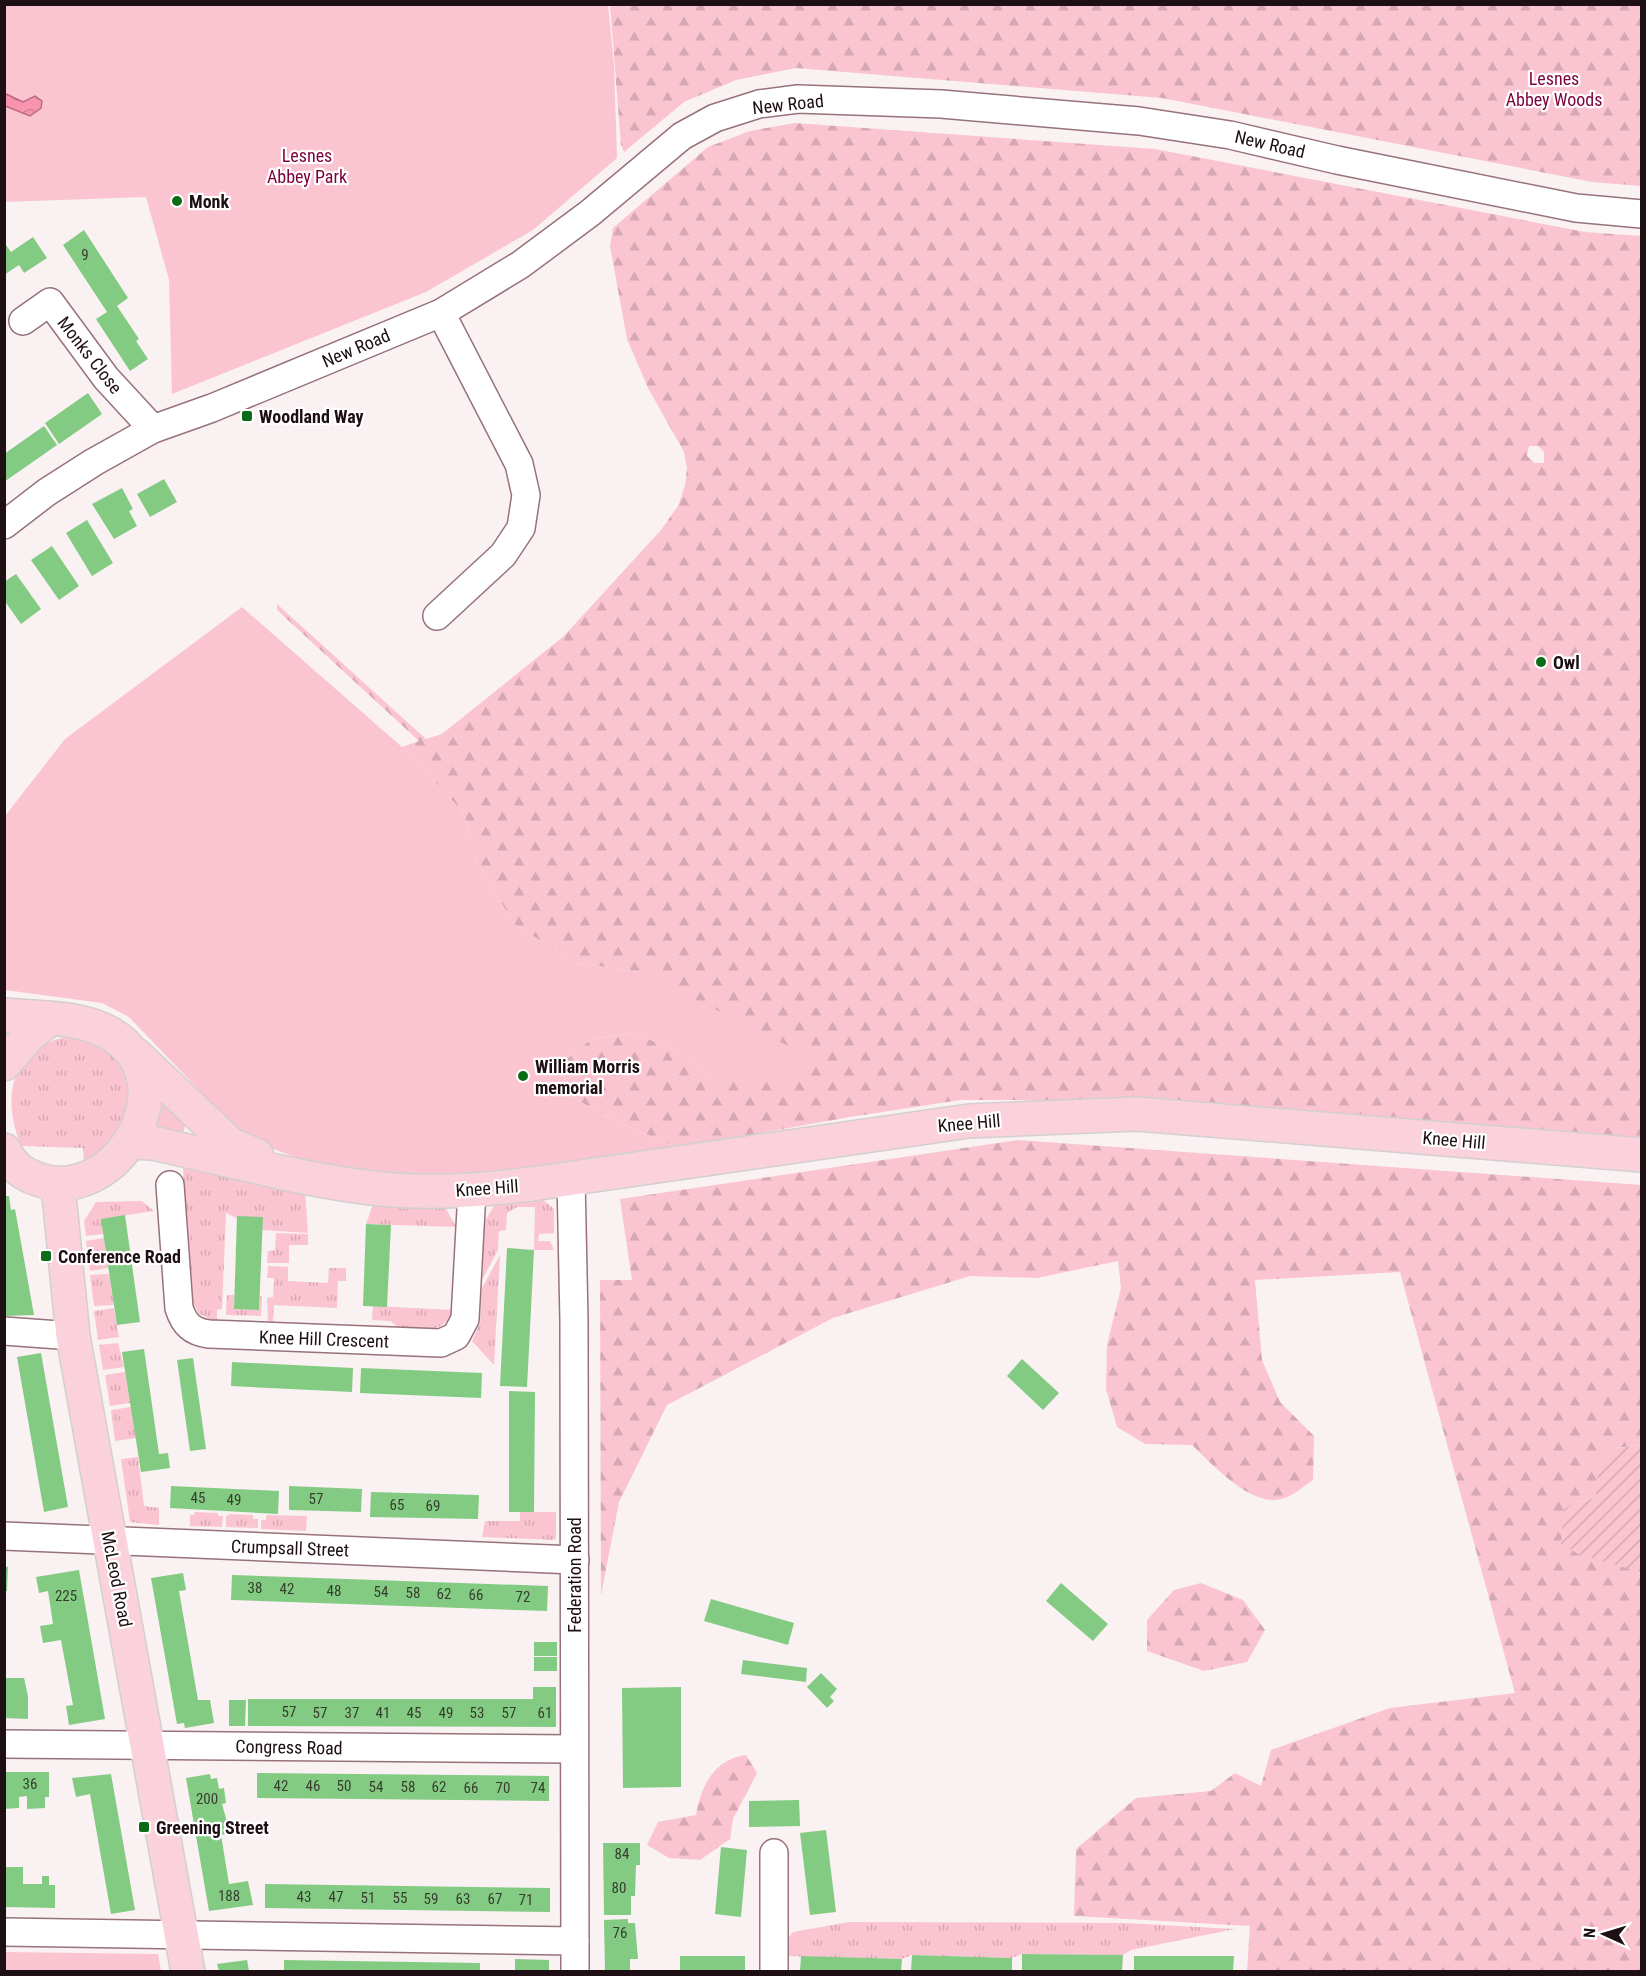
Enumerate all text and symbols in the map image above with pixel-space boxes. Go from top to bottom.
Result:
park label: Lesnes Abbey Woods [1506,68,1602,110]
street label: New Road [751,90,825,118]
street label: New Road [1233,126,1307,162]
park label: Lesnes Abbey Park [267,145,347,187]
place label: Monk [189,191,229,212]
marker: Monk [170,194,184,208]
house number: 9 [81,246,89,264]
street label: Monks Close [53,312,127,398]
street label: New Road [319,324,393,372]
place label: Woodland Way [259,406,364,427]
marker: Woodland Way [240,409,254,423]
place label: Owl [1553,652,1580,673]
marker: Owl [1534,655,1548,669]
place label: William Morris memorial [535,1056,640,1098]
marker: William Morris memorial [516,1069,530,1083]
street label: Knee Hill [937,1110,1001,1136]
street label: Knee Hill [1422,1127,1486,1153]
street label: Knee Hill [455,1175,519,1201]
place label: Conference Road [58,1246,181,1267]
marker: Conference Road [39,1249,53,1263]
street label: Knee Hill Crescent [259,1326,389,1352]
house number: 45 [191,1489,205,1507]
house number: 57 [309,1490,323,1508]
house number: 49 [227,1491,241,1509]
house number: 65 [390,1496,404,1514]
house number: 69 [426,1497,440,1515]
street label: Federation Road [564,1517,585,1633]
street label: McLeod Road [97,1529,137,1629]
street label: Crumpsall Street [231,1535,349,1561]
house number: 38 [248,1579,262,1597]
house number: 42 [280,1580,294,1598]
house number: 48 [327,1582,341,1600]
house number: 54 [374,1583,388,1601]
house number: 58 [406,1584,420,1602]
house number: 62 [437,1585,451,1603]
house number: 66 [469,1586,483,1604]
house number: 225 [55,1587,77,1605]
house number: 72 [516,1588,530,1606]
house number: 57 [282,1703,296,1721]
house number: 57 [313,1704,327,1722]
house number: 37 [345,1704,359,1722]
house number: 41 [376,1704,390,1722]
house number: 45 [407,1704,421,1722]
house number: 49 [439,1704,453,1722]
house number: 53 [470,1704,484,1722]
house number: 57 [502,1704,516,1722]
house number: 61 [538,1704,552,1722]
street label: Congress Road [235,1736,343,1758]
house number: 36 [23,1775,37,1793]
house number: 42 [274,1777,288,1795]
house number: 46 [306,1777,320,1795]
house number: 50 [337,1777,351,1795]
house number: 54 [369,1778,383,1796]
house number: 58 [401,1778,415,1796]
house number: 62 [432,1778,446,1796]
house number: 66 [464,1779,478,1797]
house number: 70 [496,1779,510,1797]
house number: 74 [531,1779,545,1797]
house number: 200 [196,1790,218,1808]
place label: Greening Street [156,1817,269,1838]
marker: Greening Street [137,1820,151,1834]
house number: 84 [615,1845,629,1863]
house number: 80 [612,1879,626,1897]
house number: 188 [218,1887,240,1905]
house number: 43 [297,1888,311,1906]
house number: 47 [329,1888,343,1906]
house number: 51 [361,1889,375,1907]
house number: 55 [393,1889,407,1907]
house number: 59 [424,1890,438,1908]
house number: 63 [456,1890,470,1908]
house number: 67 [488,1890,502,1908]
house number: 71 [519,1891,533,1909]
north arrow [1574,1904,1634,1964]
house number: 76 [613,1924,627,1942]
text: N [1580,1927,1599,1939]

